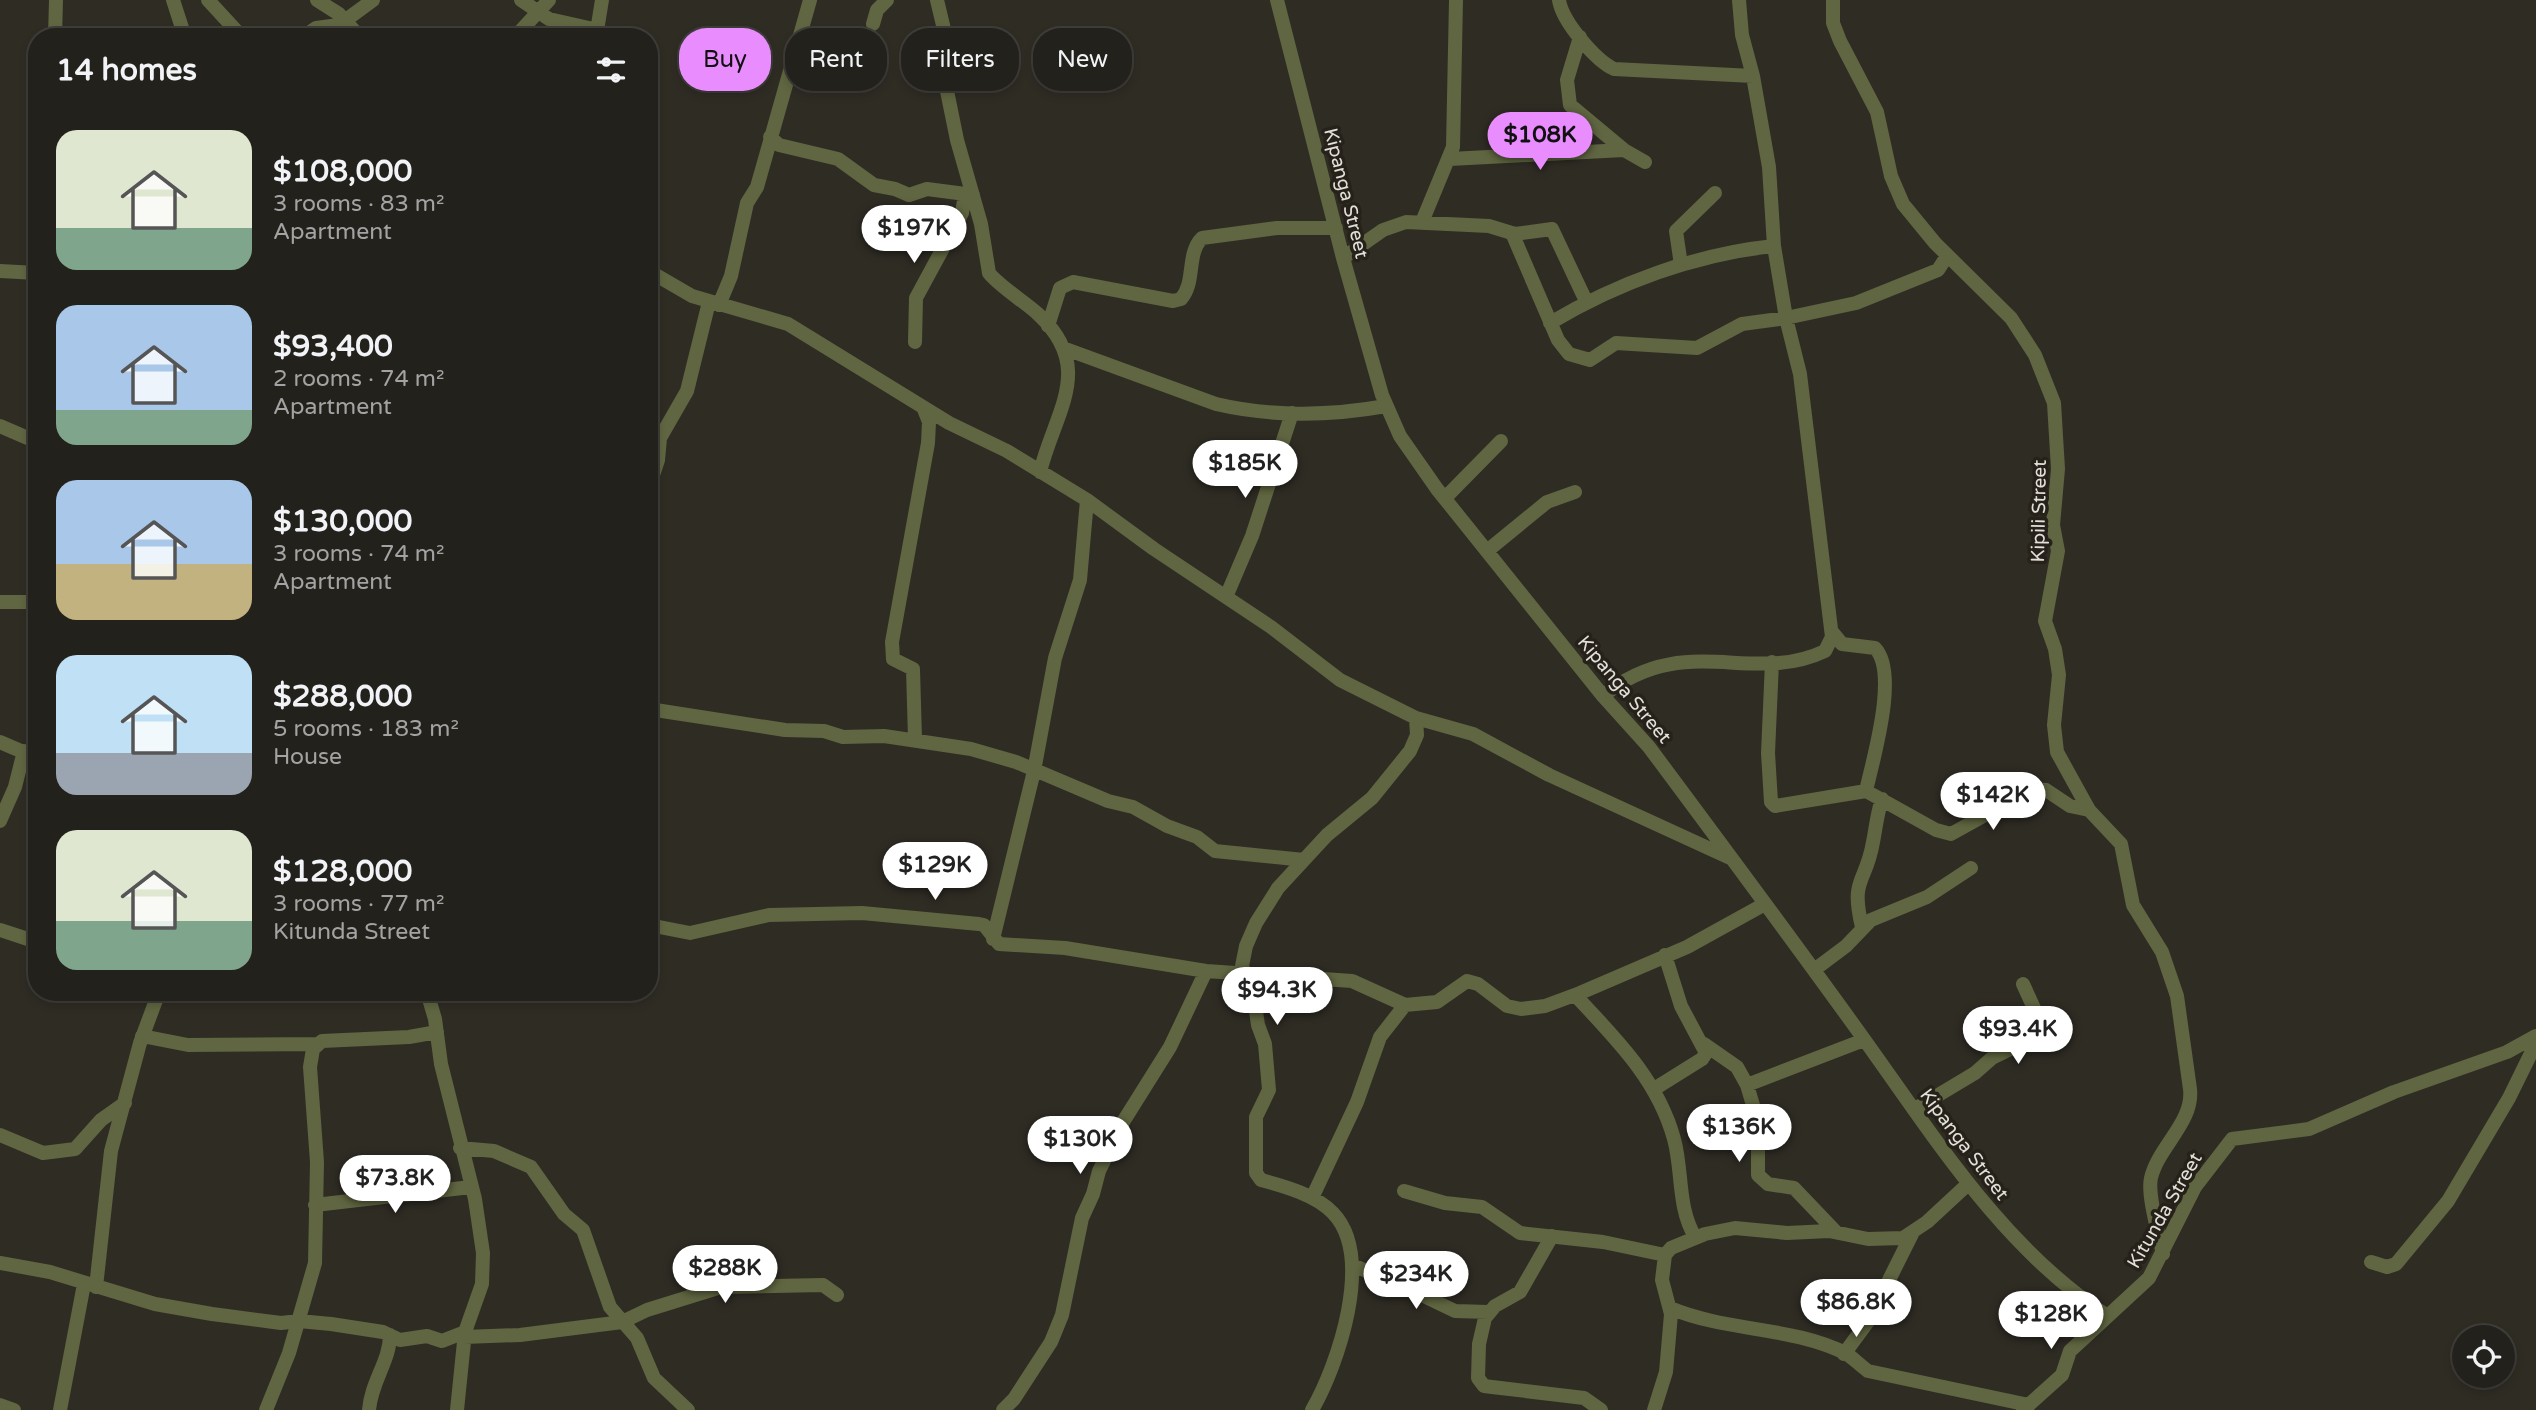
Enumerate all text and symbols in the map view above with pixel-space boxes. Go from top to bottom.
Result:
chip: Buy [679,28,771,91]
chip: Rent [785,28,887,91]
chip: Filters [901,28,1019,91]
chip: New [1033,28,1132,91]
icon: filters [592,51,630,89]
text: 14 homes [56,52,197,89]
pin: $108K [1491,113,1589,172]
text: $108K [1504,121,1576,149]
street label: Kipanga Street [1319,126,1373,261]
text: $108,000 [273,153,412,190]
icon: home [112,158,196,242]
text: 3 rooms · 83 m² [273,190,444,218]
pin: $197K [865,205,963,265]
text: $197K [878,214,950,242]
text: Apartment [273,218,392,246]
text: $93,400 [273,328,393,365]
icon: home [112,333,196,417]
text: 2 rooms · 74 m² [273,365,444,393]
text: Apartment [273,393,392,421]
pin: $185K [1196,440,1294,500]
text: $185K [1209,449,1281,477]
street label: Kipili Street [2027,459,2051,563]
text: $130,000 [273,503,412,540]
icon: home [112,508,196,592]
text: 3 rooms · 74 m² [273,540,444,568]
text: Apartment [273,568,392,596]
street label: Kipanga Street [1573,631,1676,748]
text: $288,000 [273,678,412,715]
icon: home [112,683,196,767]
text: 5 rooms · 183 m² [273,715,459,743]
text: House [273,743,342,771]
pin: $142K [1944,772,2042,832]
text: $142K [1957,781,2029,809]
pin: $129K [886,842,984,902]
text: $129K [899,851,971,879]
text: $128,000 [273,853,412,890]
icon: home [112,858,196,942]
text: 3 rooms · 77 m² [273,890,444,918]
text: Kitunda Street [273,918,430,946]
pin: $94.3K [1220,968,1334,1027]
text: $94.3K [1238,976,1316,1004]
pin: $93.4K [1961,1006,2075,1066]
text: $93.4K [1979,1015,2057,1043]
street label: Kipanga Street [1915,1085,2013,1205]
pin: $136K [1690,1104,1788,1164]
text: $136K [1703,1113,1775,1141]
pin: $130K [1031,1116,1129,1176]
text: $130K [1044,1125,1116,1153]
street label: Kitunda Street [2123,1149,2207,1272]
pin: $73.8K [338,1156,452,1215]
text: $73.8K [356,1164,434,1192]
pin: $288K [676,1246,774,1305]
pin: $234K [1367,1252,1465,1311]
text: $288K [689,1254,761,1282]
text: $234K [1380,1260,1452,1288]
pin: $86.8K [1799,1280,1913,1339]
text: $86.8K [1817,1288,1895,1316]
pin: $128K [2002,1292,2100,1351]
text: $128K [2015,1300,2087,1328]
map controls [2452,1325,2515,1388]
button: locate [2452,1325,2515,1388]

